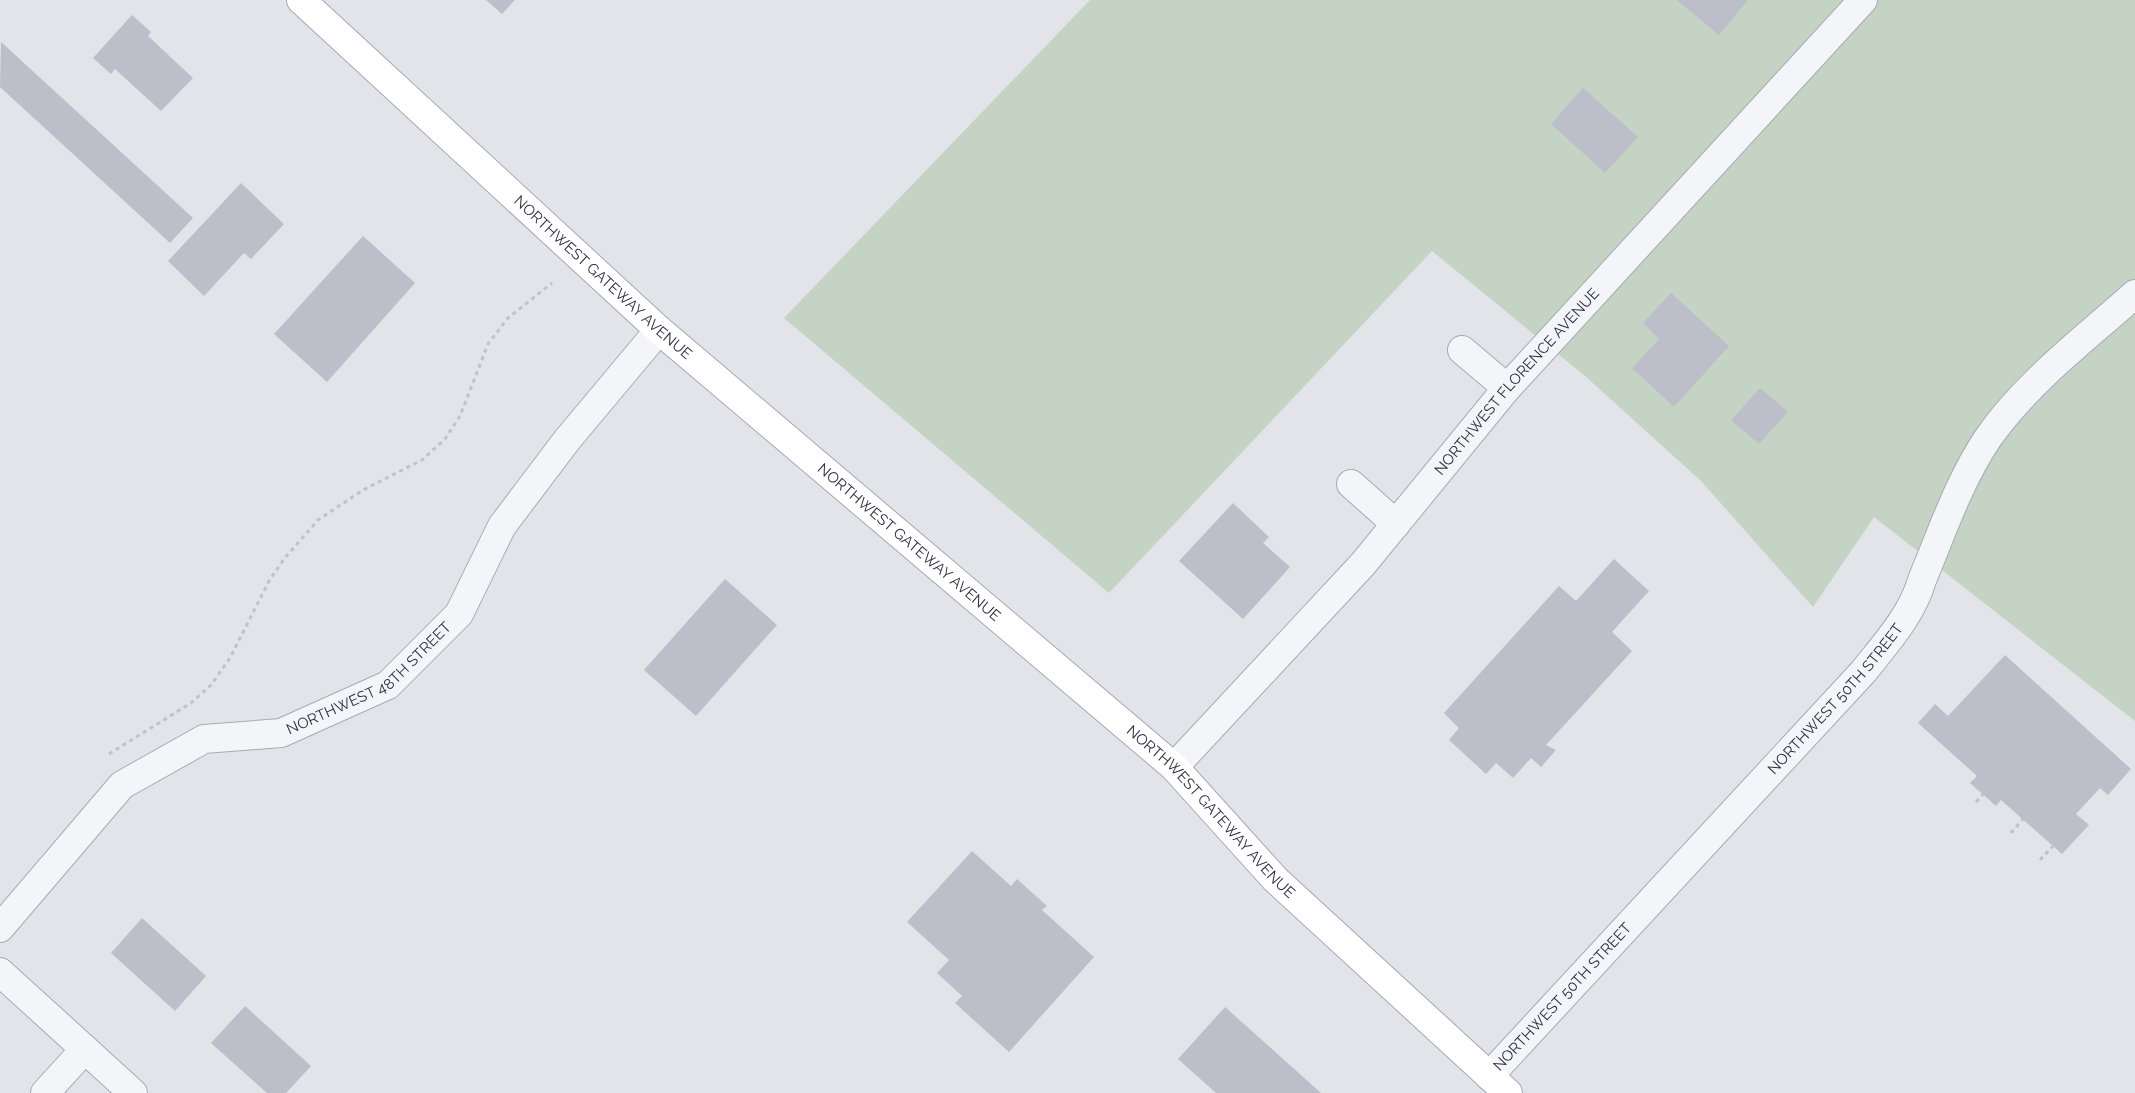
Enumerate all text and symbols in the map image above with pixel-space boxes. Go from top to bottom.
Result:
street label: NORTHWEST GATEWAY AVENUE [510,192,696,363]
street label: NORTHWEST FLORENCE AVENUE [1431,285,1603,479]
street label: NORTHWEST GATEWAY AVENUE [814,460,1004,625]
street label: NORTHWEST 48TH STREET [284,618,455,738]
street label: NORTHWEST 50TH STREET [1764,620,1907,778]
street label: NORTHWEST GATEWAY AVENUE [1123,722,1299,902]
street label: NORTHWEST 50TH STREET [1489,919,1635,1074]

